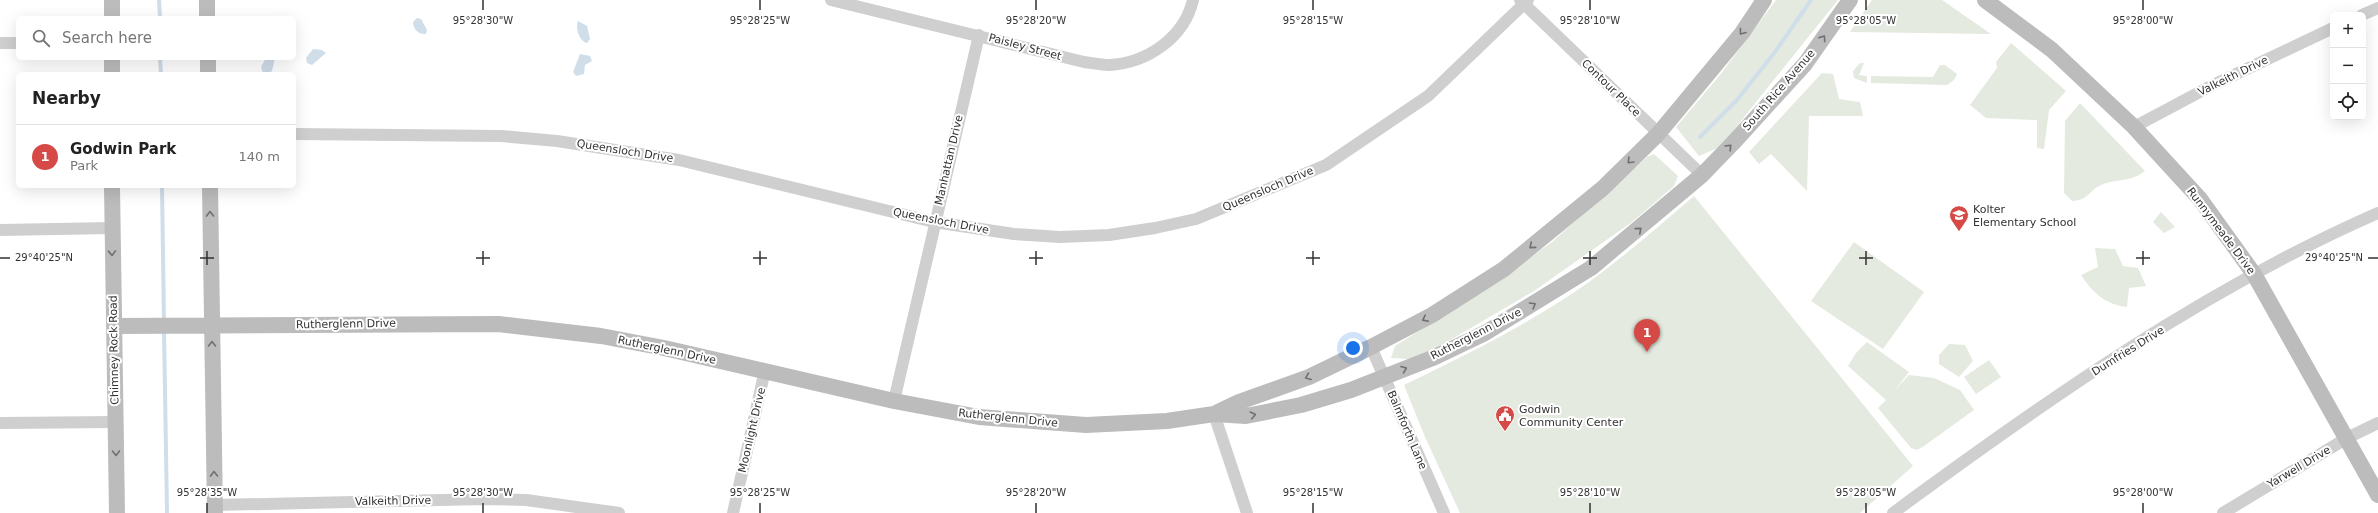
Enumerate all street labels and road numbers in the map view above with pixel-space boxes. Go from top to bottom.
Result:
street label: Paisley Street [987,31,1064,63]
street label: South Rice Avenue [1740,47,1818,133]
street label: Valkeith Drive [2196,53,2270,99]
street label: Contour Place [1579,57,1643,119]
street label: Manhattan Drive [932,113,966,206]
street label: Queensloch Drive [576,137,674,165]
street label: Queensloch Drive [1221,164,1316,214]
street label: Runnymeade Drive [2184,185,2258,277]
street label: Queensloch Drive [892,205,990,237]
street label: Chimney Rock Road [107,295,121,405]
street label: Rutherglenn Drive [1428,305,1524,363]
street label: Rutherglenn Drive [296,317,396,331]
street label: Dumfries Drive [2089,323,2167,378]
street label: Rutherglenn Drive [617,333,718,367]
street label: Moonlight Drive [736,386,768,474]
street label: Balmforth Lane [1384,389,1430,472]
street label: Rutherglenn Drive [958,406,1059,430]
street label: Yarwell Drive [2264,443,2333,491]
street label: Valkeith Drive [355,494,432,508]

